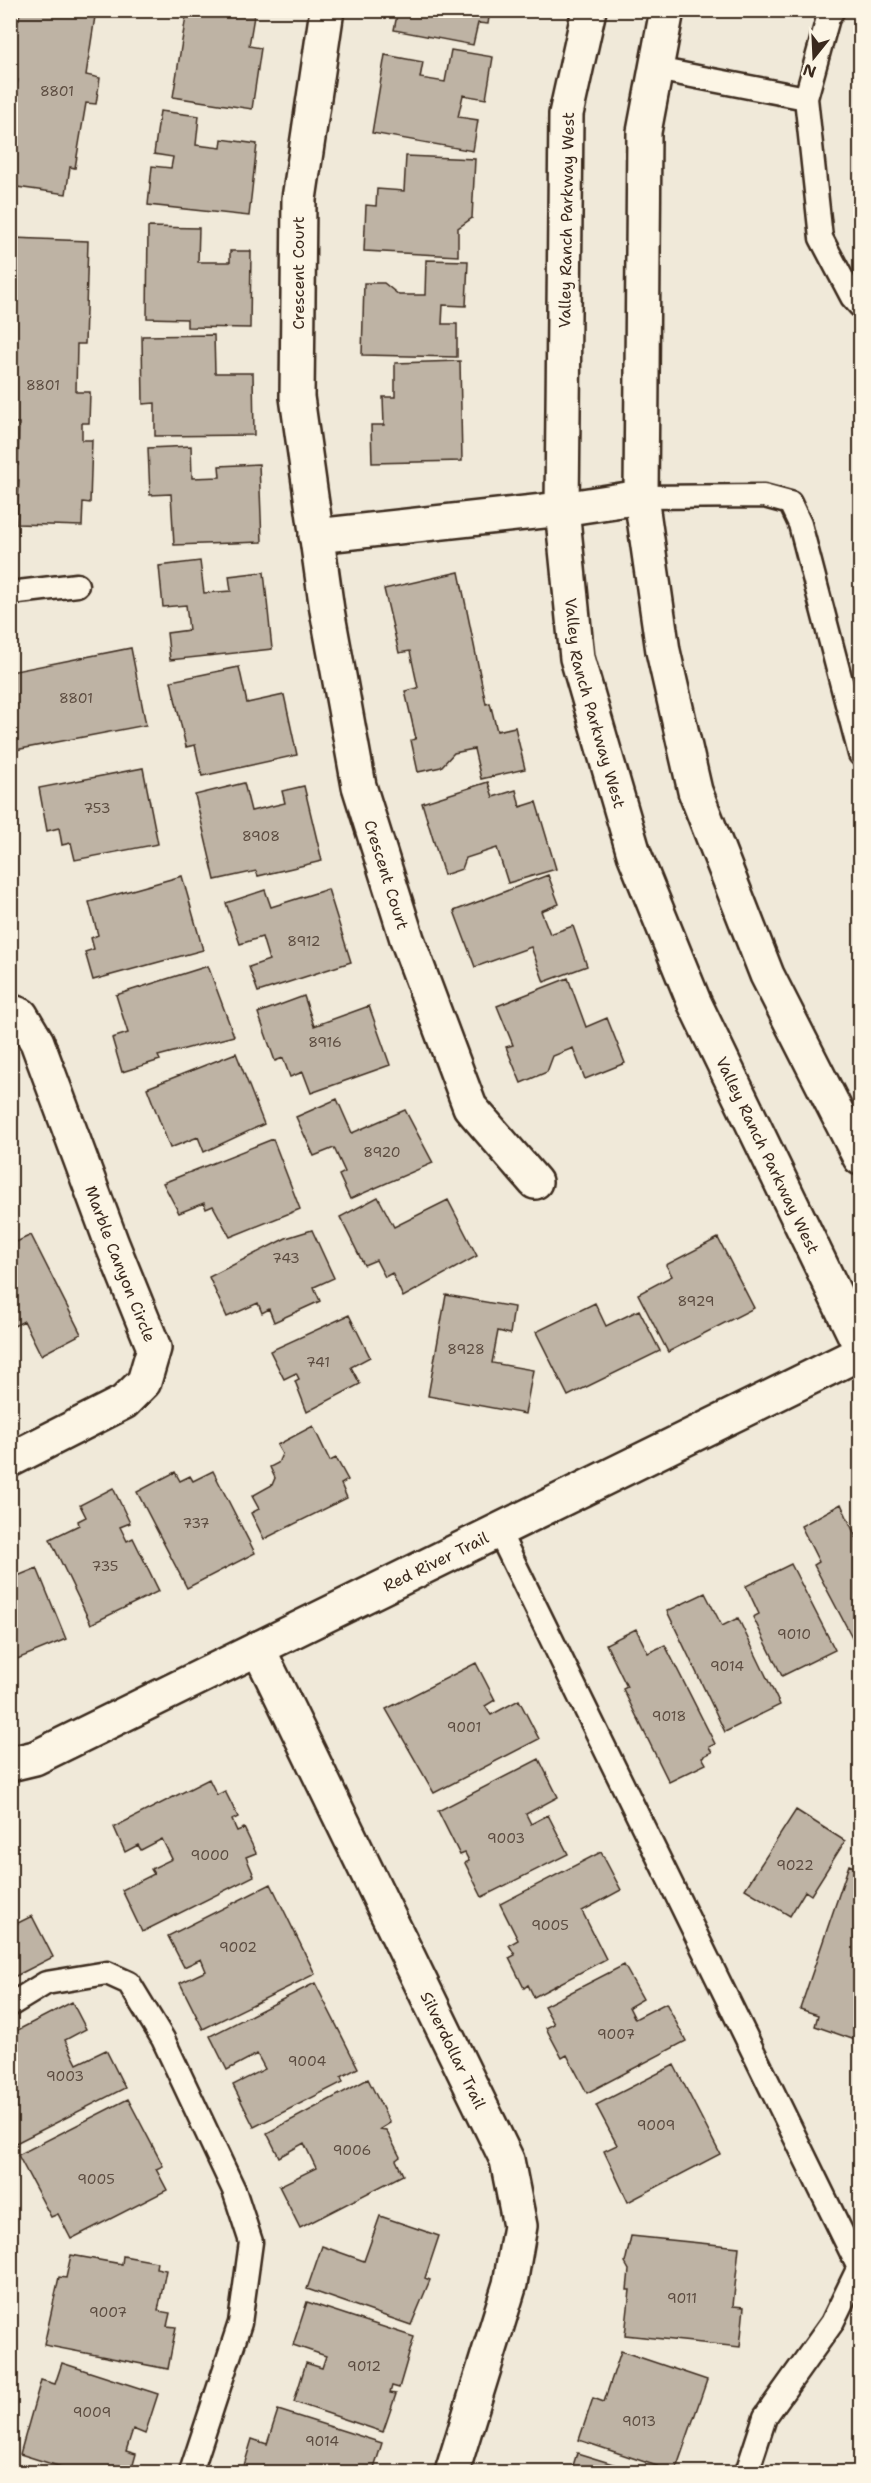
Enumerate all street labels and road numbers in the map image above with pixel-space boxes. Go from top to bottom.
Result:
street label: Valley Ranch Parkway West [554,112,579,328]
street label: Crescent Court [288,216,309,330]
street label: Valley Ranch Parkway West [560,597,630,811]
street label: Crescent Court [359,817,413,932]
street label: Valley Ranch Parkway West [711,1053,824,1257]
street label: Marble Canyon Circle [80,1183,160,1345]
street label: Red River Trail [380,1527,492,1597]
street label: Silverdollar Trail [416,1988,491,2112]

